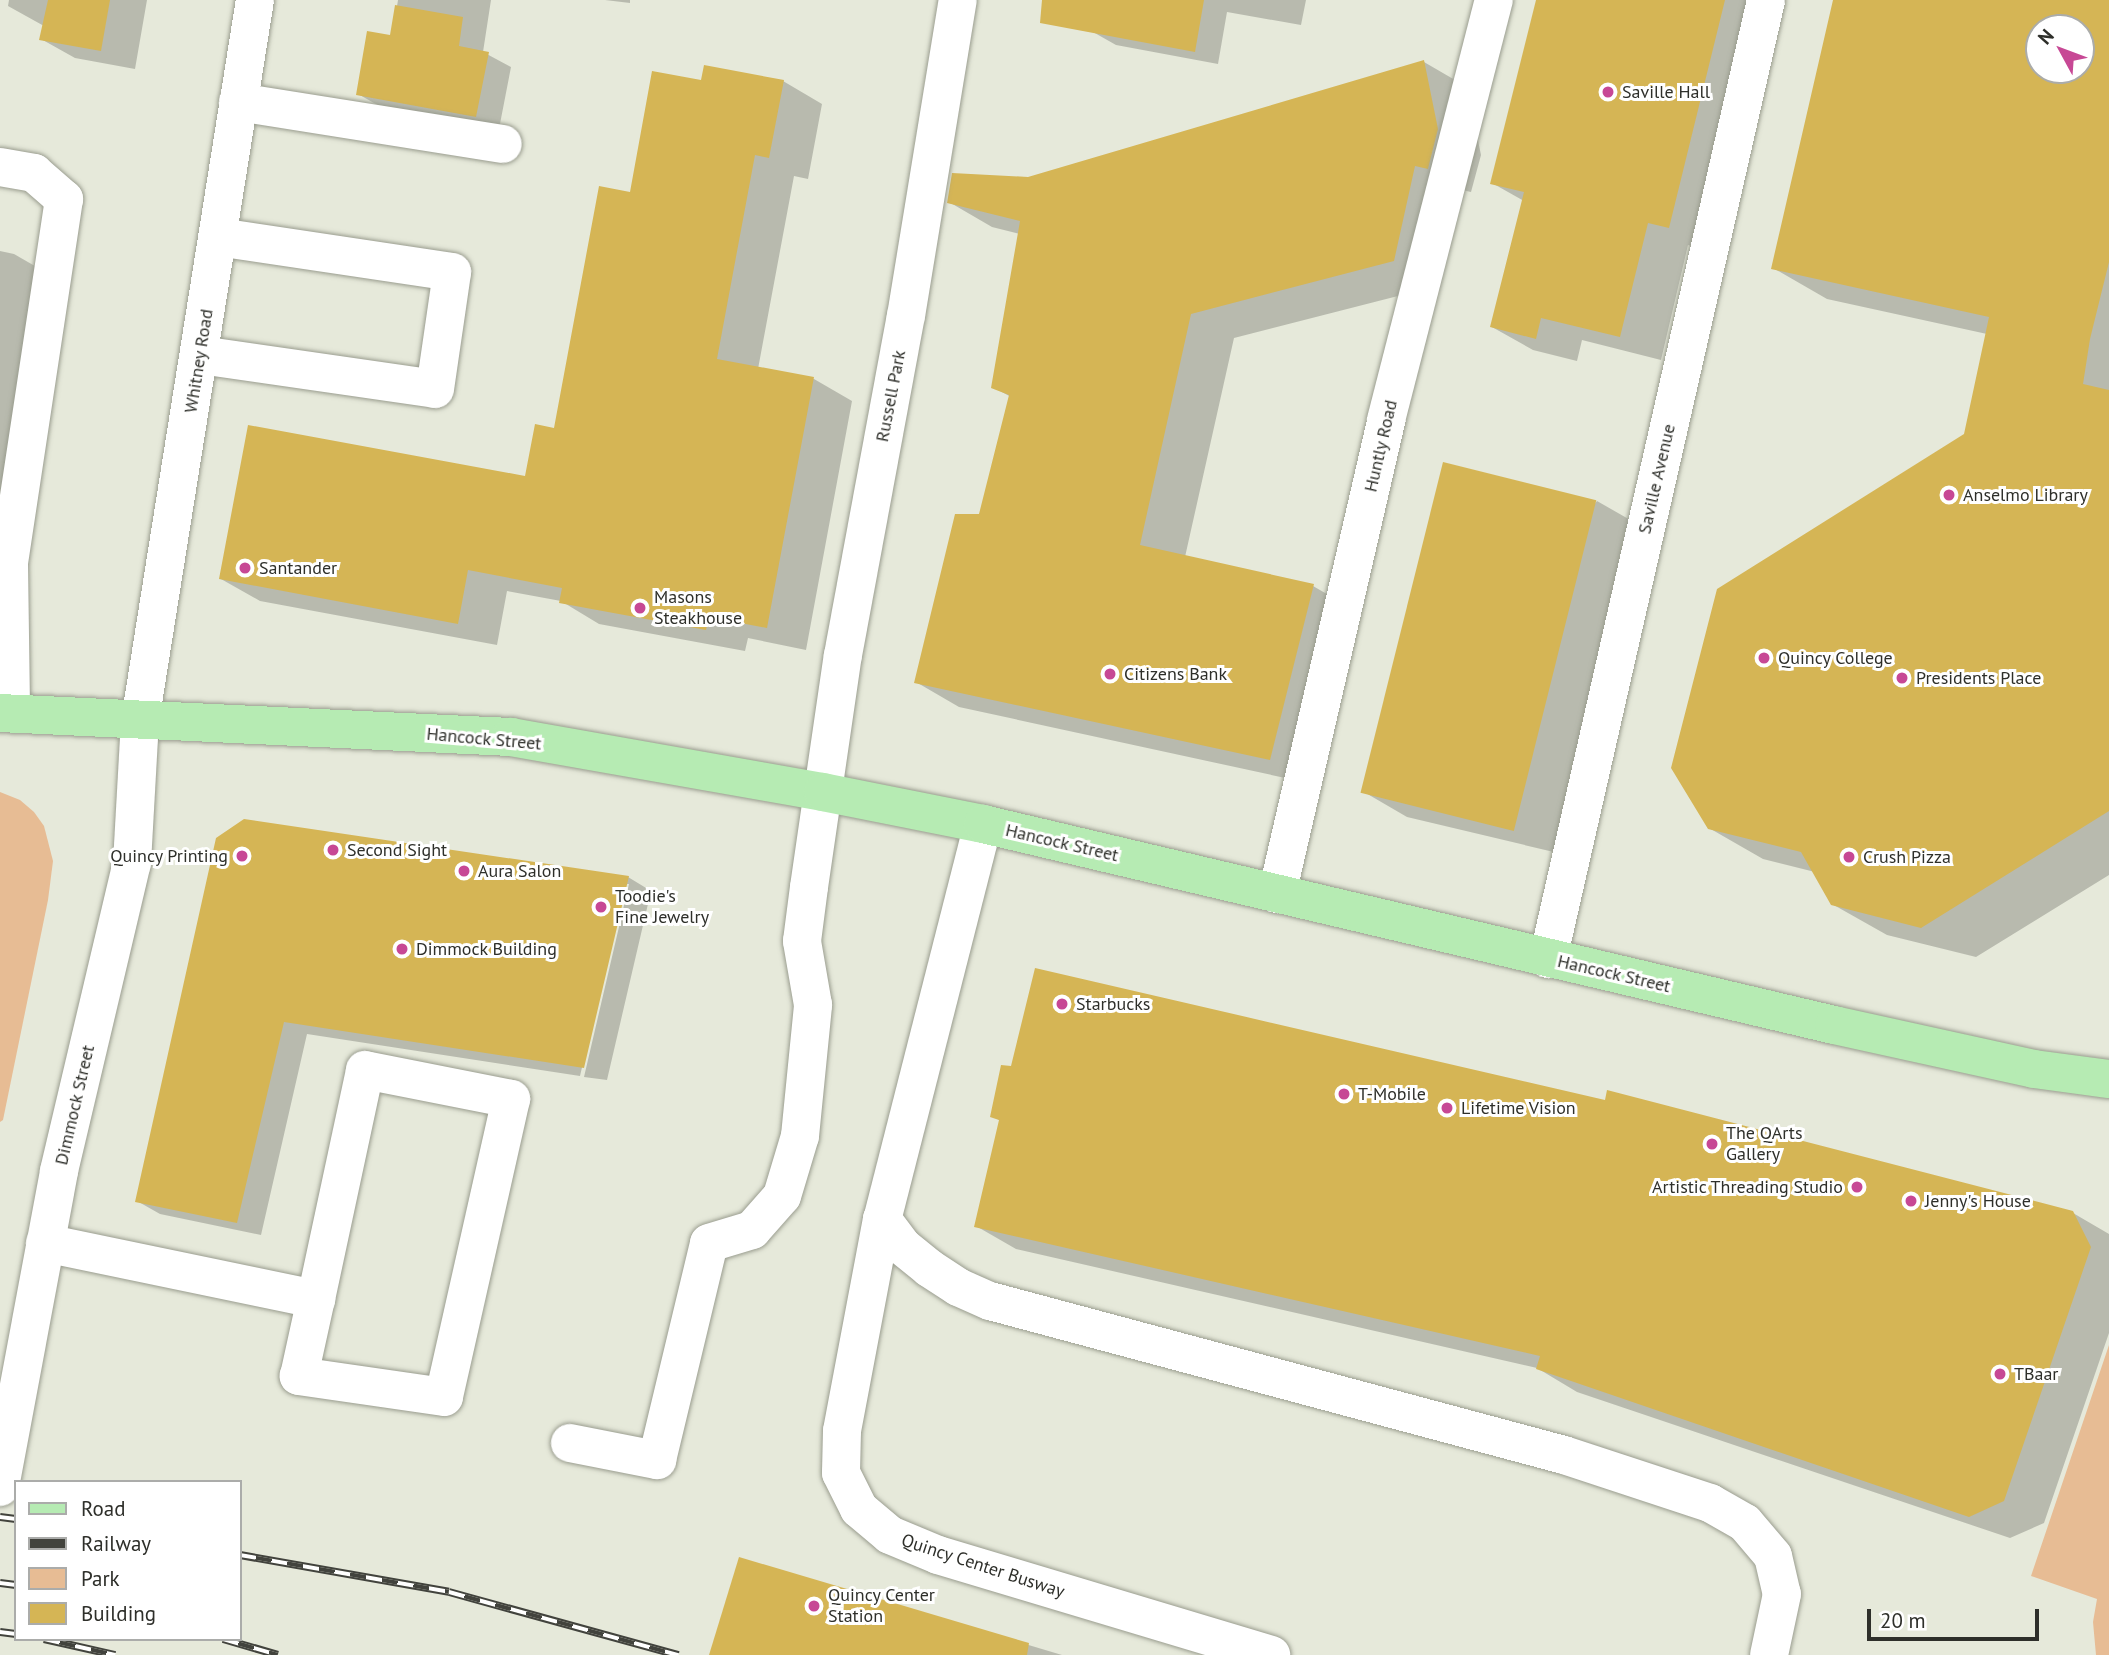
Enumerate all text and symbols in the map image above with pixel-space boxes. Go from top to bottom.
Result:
north arrow [2025,14,2095,84]
text: N [2033,24,2059,49]
place label: Saville Hall [1622,81,1710,103]
marker: Saville Hall [1600,84,1616,100]
street label: Whitney Road [180,307,218,415]
street label: Russell Park [872,348,910,444]
street label: Huntly Road [1360,398,1402,494]
street label: Saville Avenue [1634,422,1680,536]
place label: Anselmo Library [1963,484,2088,506]
marker: Anselmo Library [1941,487,1957,503]
place label: Santander [259,557,337,579]
marker: Santander [237,560,253,576]
place label: Masons Steakhouse [654,587,742,630]
marker: Masons Steakhouse [632,600,648,616]
place label: Quincy College [1778,647,1893,669]
marker: Quincy College [1756,650,1772,666]
place label: Citizens Bank [1124,663,1227,685]
marker: Citizens Bank [1102,666,1118,682]
place label: Presidents Place [1916,667,2041,689]
marker: Presidents Place [1894,670,1910,686]
street label: Hancock Street [425,723,543,755]
street label: Hancock Street [1003,819,1121,867]
place label: Second Sight [347,839,447,861]
marker: Second Sight [325,842,341,858]
place label: Quincy Printing [110,845,228,867]
place label: Crush Pizza [1863,846,1951,868]
marker: Quincy Printing [234,848,250,864]
marker: Crush Pizza [1841,849,1857,865]
place label: Aura Salon [478,860,561,882]
marker: Aura Salon [456,863,472,879]
place label: Toodie's Fine Jewelry [615,886,709,928]
marker: Toodie's Fine Jewelry [593,899,609,915]
place label: Dimmock Building [416,938,557,960]
marker: Dimmock Building [394,941,410,957]
street label: Hancock Street [1555,950,1673,998]
place label: Starbucks [1076,993,1150,1015]
marker: Starbucks [1054,996,1070,1012]
street label: Dimmock Street [51,1043,99,1167]
place label: T-Mobile [1358,1083,1426,1105]
marker: T-Mobile [1336,1086,1352,1102]
place label: Lifetime Vision [1461,1097,1576,1119]
marker: Lifetime Vision [1439,1100,1455,1116]
place label: The QArts Gallery [1726,1123,1803,1166]
marker: The QArts Gallery [1704,1136,1720,1152]
place label: Artistic Threading Studio [1651,1176,1843,1198]
marker: Artistic Threading Studio [1849,1179,1865,1195]
place label: Jenny's House [1925,1190,2031,1212]
marker: Jenny's House [1903,1193,1919,1209]
place label: TBaar [2014,1363,2058,1385]
marker: TBaar [1992,1366,2008,1382]
legend [14,1480,242,1641]
text: Road [81,1495,125,1522]
street label: Quincy Center Busway [898,1529,1068,1603]
text: Railway [81,1530,151,1557]
text: Park [81,1565,120,1592]
place label: Quincy Center Station [828,1585,936,1628]
scale bar [1871,1596,2042,1640]
marker: Quincy Center Station [806,1598,822,1614]
text: Building [81,1600,156,1627]
text: 20 m [1880,1607,1926,1634]

